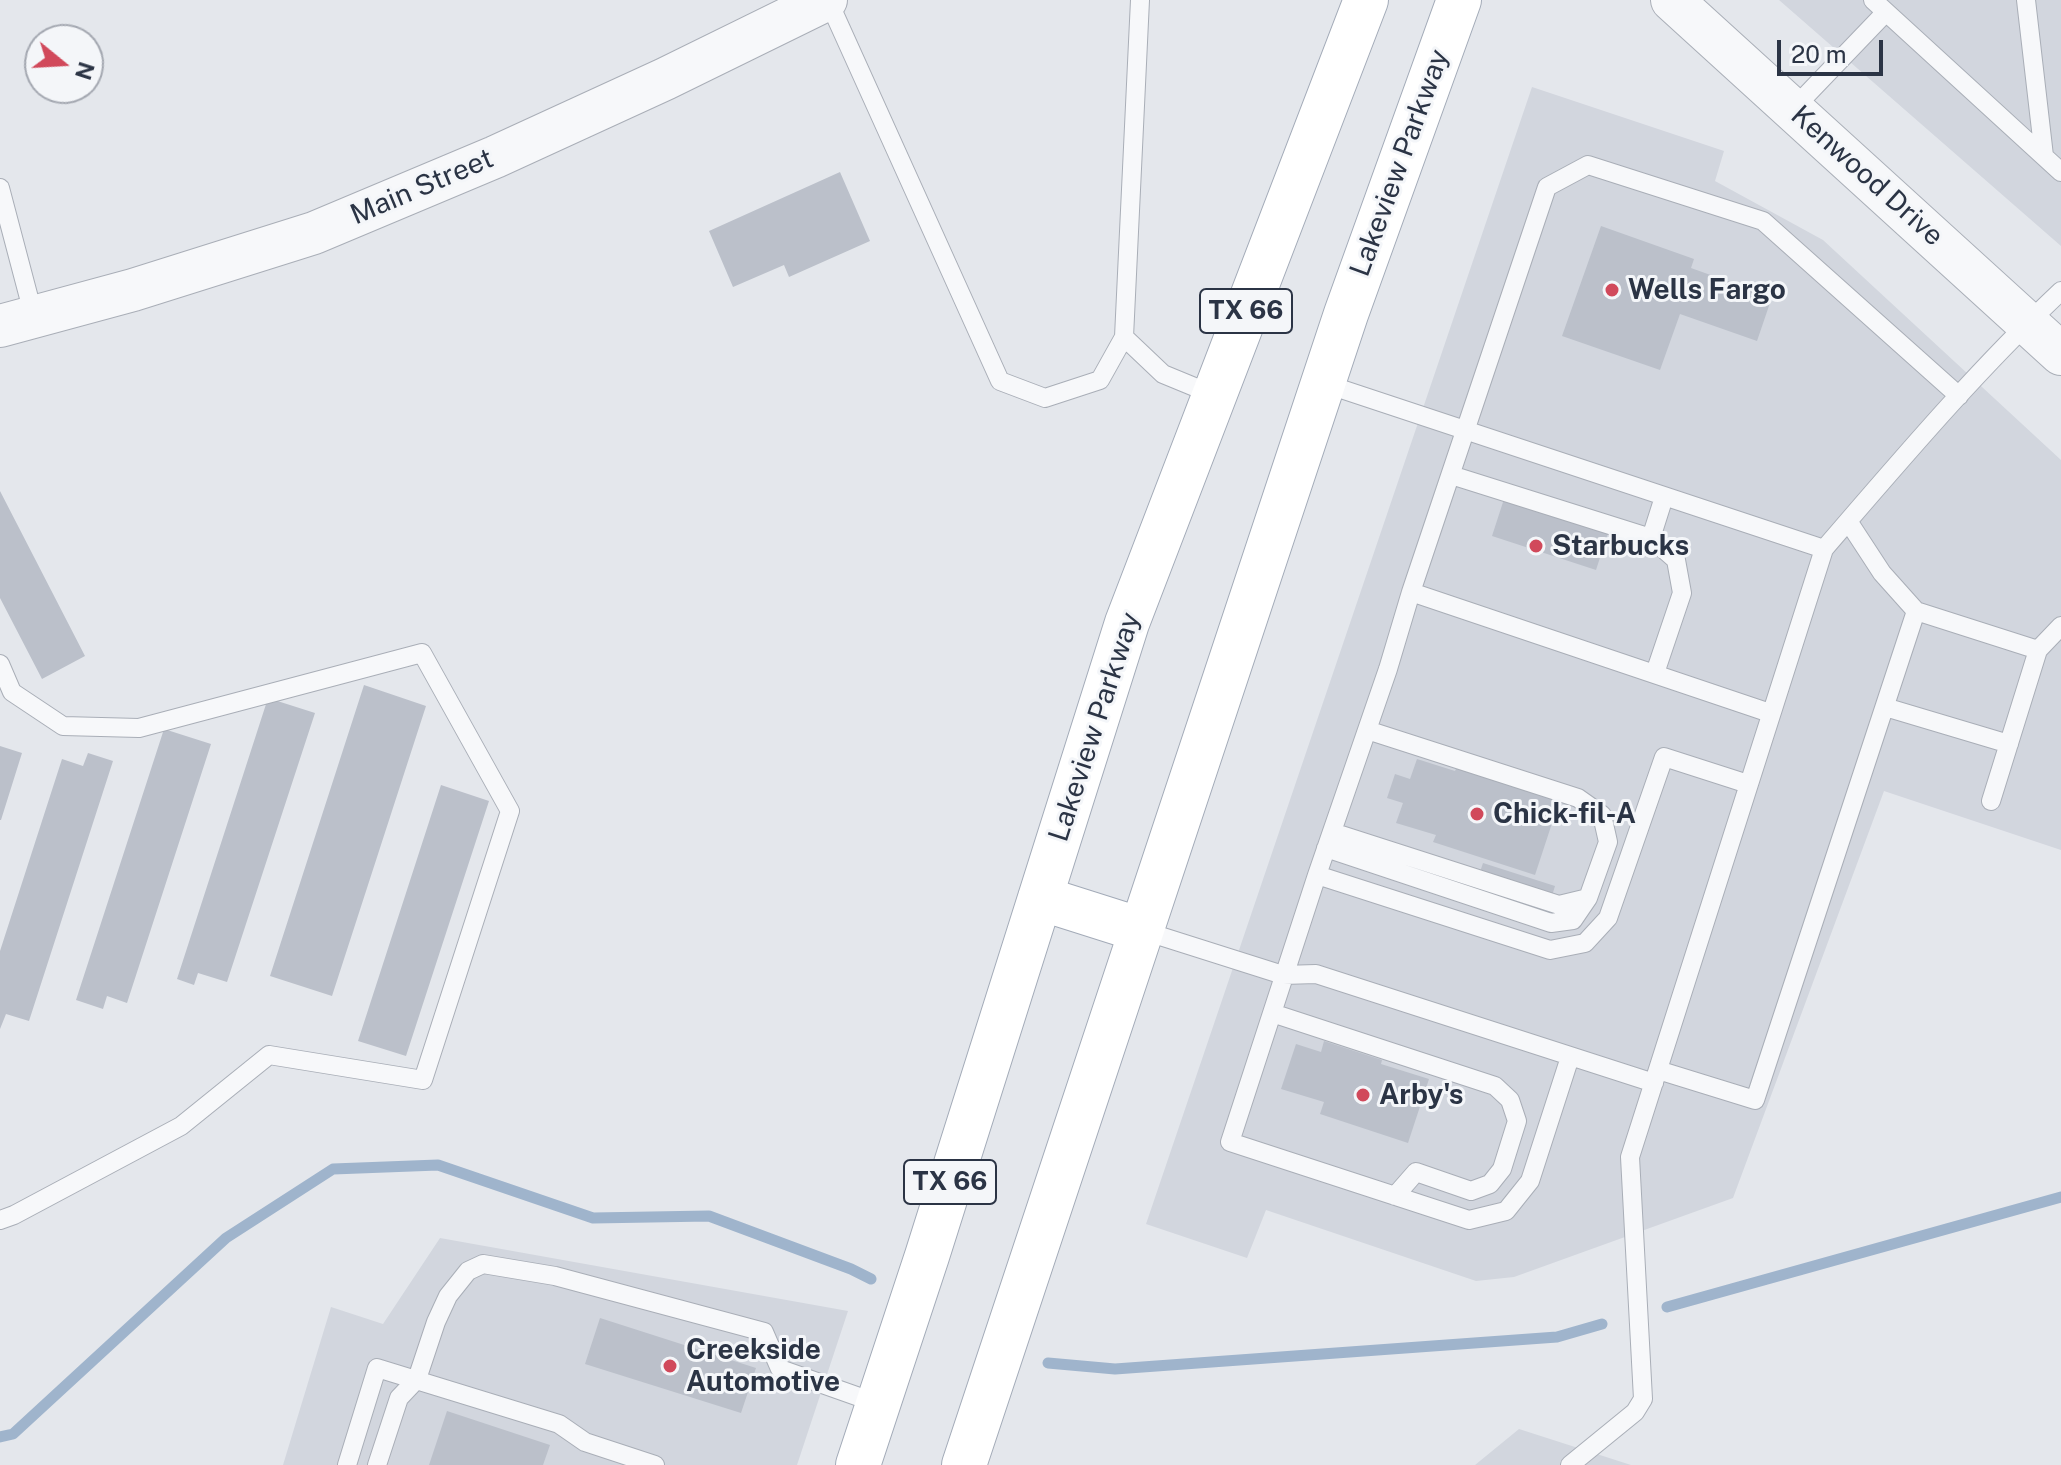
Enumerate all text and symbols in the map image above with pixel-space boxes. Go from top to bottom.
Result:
north arrow [24,24,104,104]
scale bar [1781,24,1887,74]
text: 20 m [1791,40,1847,68]
street label: Lakeview Parkway [1343,45,1457,281]
text: N [70,59,100,83]
street label: Kenwood Drive [1784,99,1950,253]
street label: Main Street [345,142,499,232]
place label: Wells Fargo [1628,273,1786,307]
marker: Wells Fargo [1603,281,1621,299]
road number: TX 66 [1200,289,1292,333]
place label: Starbucks [1552,529,1689,563]
marker: Starbucks [1527,537,1545,555]
street label: Lakeview Parkway [1042,608,1148,846]
place label: Chick-fil-A [1493,797,1636,831]
marker: Chick-fil-A [1468,805,1486,823]
place label: Arby's [1379,1078,1464,1112]
marker: Arby's [1354,1086,1372,1104]
road number: TX 66 [904,1160,996,1204]
place label: Creekside Automotive [686,1333,840,1399]
marker: Creekside Automotive [661,1357,679,1375]

